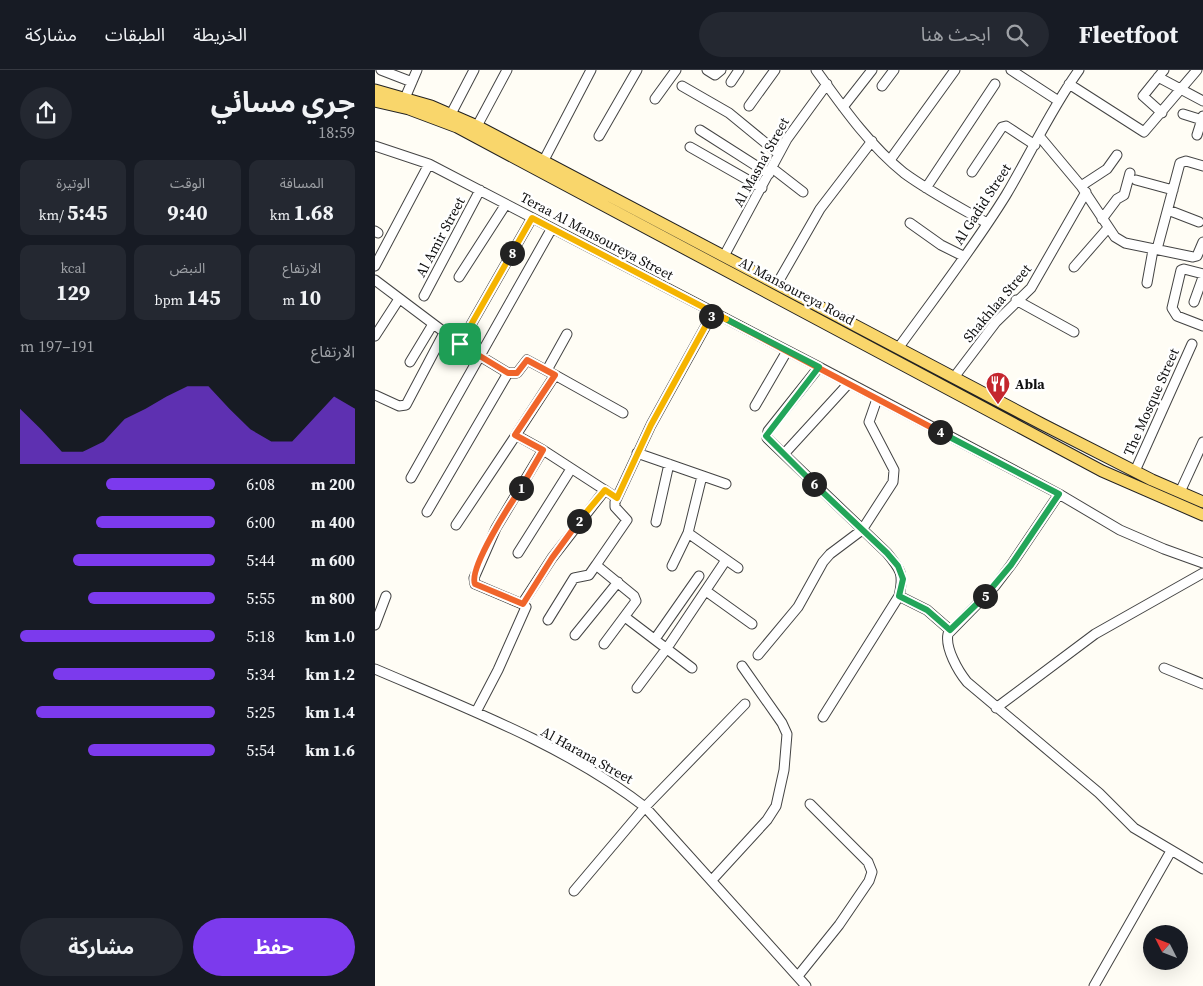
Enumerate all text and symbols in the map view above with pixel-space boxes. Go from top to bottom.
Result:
search box [699,12,1049,57]
text: Fleetfoot [1079,18,1178,51]
text: ابحث هنا [921,21,991,47]
icon: search [1003,21,1031,49]
text: مشاركة [25,22,77,47]
text: الطبقات [105,22,165,47]
text: الخريطة [193,22,247,47]
text: جري مسائي [211,83,355,121]
button: share [20,87,72,139]
street label: Al Masna' Street [728,113,794,210]
text: 18:59 [318,121,355,143]
street label: Al Gadid Street [948,159,1016,248]
text: الوتيرة [56,173,90,193]
text: الوقت [170,173,205,193]
text: المسافة [280,173,324,193]
street label: Teraa Al Mansoureya Street [517,187,677,285]
street label: Al Amir Street [410,193,470,281]
text: 5:45 [67,198,107,227]
text: 9:40 [167,198,208,227]
text: 1.68 [293,198,334,227]
text: /km [39,205,67,225]
text: km [270,205,293,225]
pin: 8 [499,240,525,266]
text: 8 [509,243,516,263]
street label: Al Mansoureya Road [736,252,858,330]
text: kcal [60,258,86,278]
text: النبض [170,258,205,278]
text: الارتفاع [283,258,321,278]
street label: Shakhlaa Street [958,259,1036,346]
text: 129 [56,278,90,307]
text: 145 [186,283,221,312]
text: 10 [298,283,321,312]
text: bpm [154,290,186,310]
text: m [283,290,298,310]
pin: 3 [699,304,723,328]
text: 3 [708,306,715,326]
pin [439,323,481,365]
icon: arrive [446,330,474,358]
text: 191–197 m [20,335,94,357]
text: الارتفاع [311,340,355,362]
street label: The Mosque Street [1118,345,1184,459]
restaurant icon: Abla [985,371,1011,405]
place label: Abla [1015,374,1045,394]
pin: 4 [927,420,953,444]
text: 4 [937,422,944,442]
pin: 6 [801,472,827,496]
text: 6:08 [246,473,275,495]
text: 200 m [311,473,355,495]
text: 6 [811,474,818,494]
pin: 1 [509,476,533,500]
text: 1 [518,478,525,498]
pin: 2 [567,508,591,534]
text: 6:00 [246,511,275,533]
text: 400 m [311,511,355,533]
text: 2 [576,511,583,531]
text: 5:44 [246,549,275,571]
text: 600 m [311,549,355,571]
pin: 5 [973,584,997,608]
text: 5 [982,586,989,606]
text: 5:55 [246,587,275,609]
text: 800 m [311,587,355,609]
text: 5:18 [246,625,275,647]
text: 1.0 km [305,625,355,647]
text: 5:34 [246,663,275,685]
text: 1.2 km [305,663,355,685]
text: 5:25 [246,701,275,723]
text: 1.4 km [305,701,355,723]
street label: Al Harana Street [537,721,637,789]
text: 5:54 [246,739,275,761]
text: 1.6 km [305,739,355,761]
button: مشاركة [20,918,183,976]
button: حفظ [193,918,355,976]
north arrow [1143,925,1187,970]
map controls [1143,925,1188,970]

